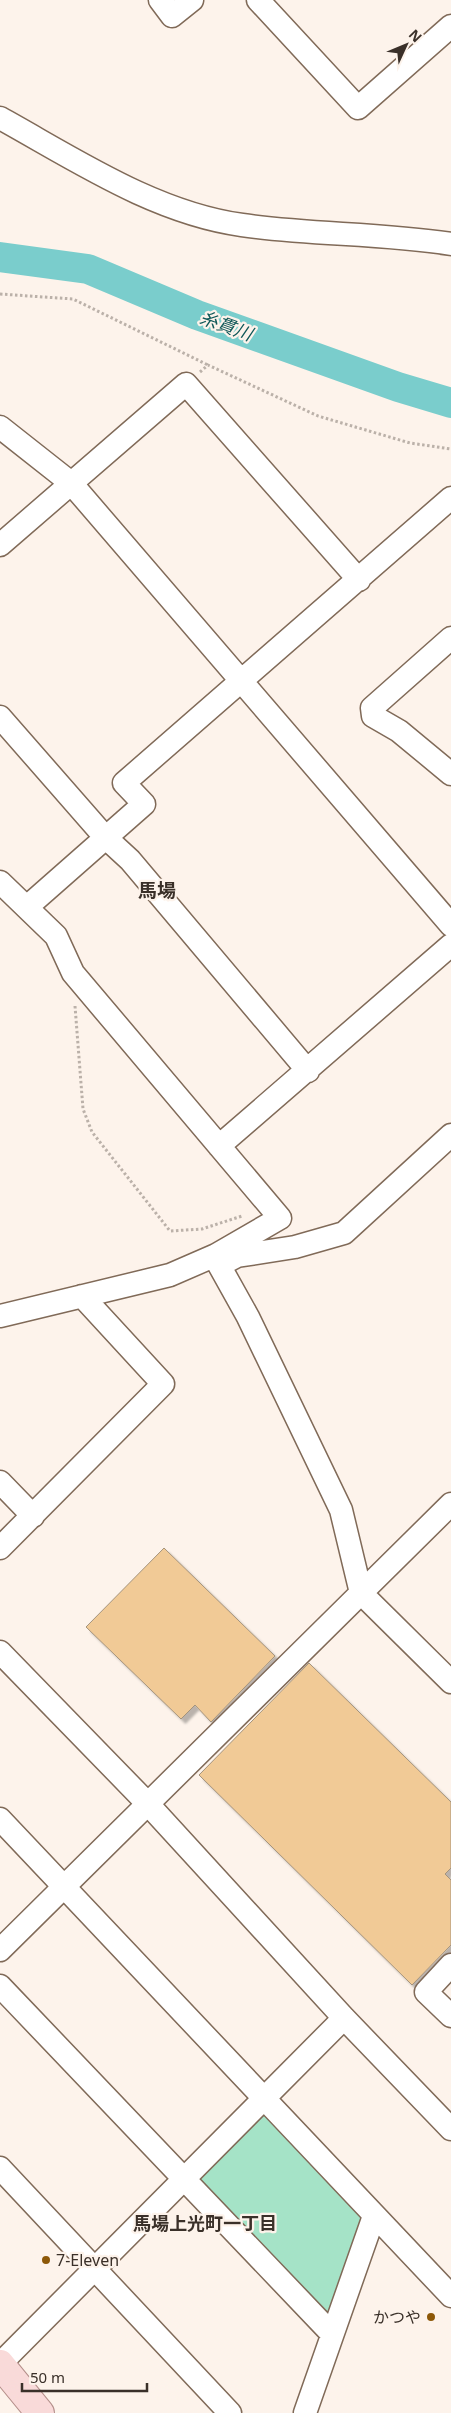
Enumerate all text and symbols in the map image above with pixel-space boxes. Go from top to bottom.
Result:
north arrow [381,20,431,70]
text: N [405,25,427,46]
water label: 糸貫川 [197,305,258,346]
district label: 馬場 [138,877,176,903]
district label: 馬場上光町一丁目 [133,2211,277,2235]
place label: 7-Eleven [56,2249,119,2271]
marker: 7-Eleven [40,2254,52,2266]
place label: かつや [373,2306,421,2328]
marker: かつや [425,2311,437,2323]
scale bar [22,2360,148,2392]
text: 50 m [30,2367,65,2387]

